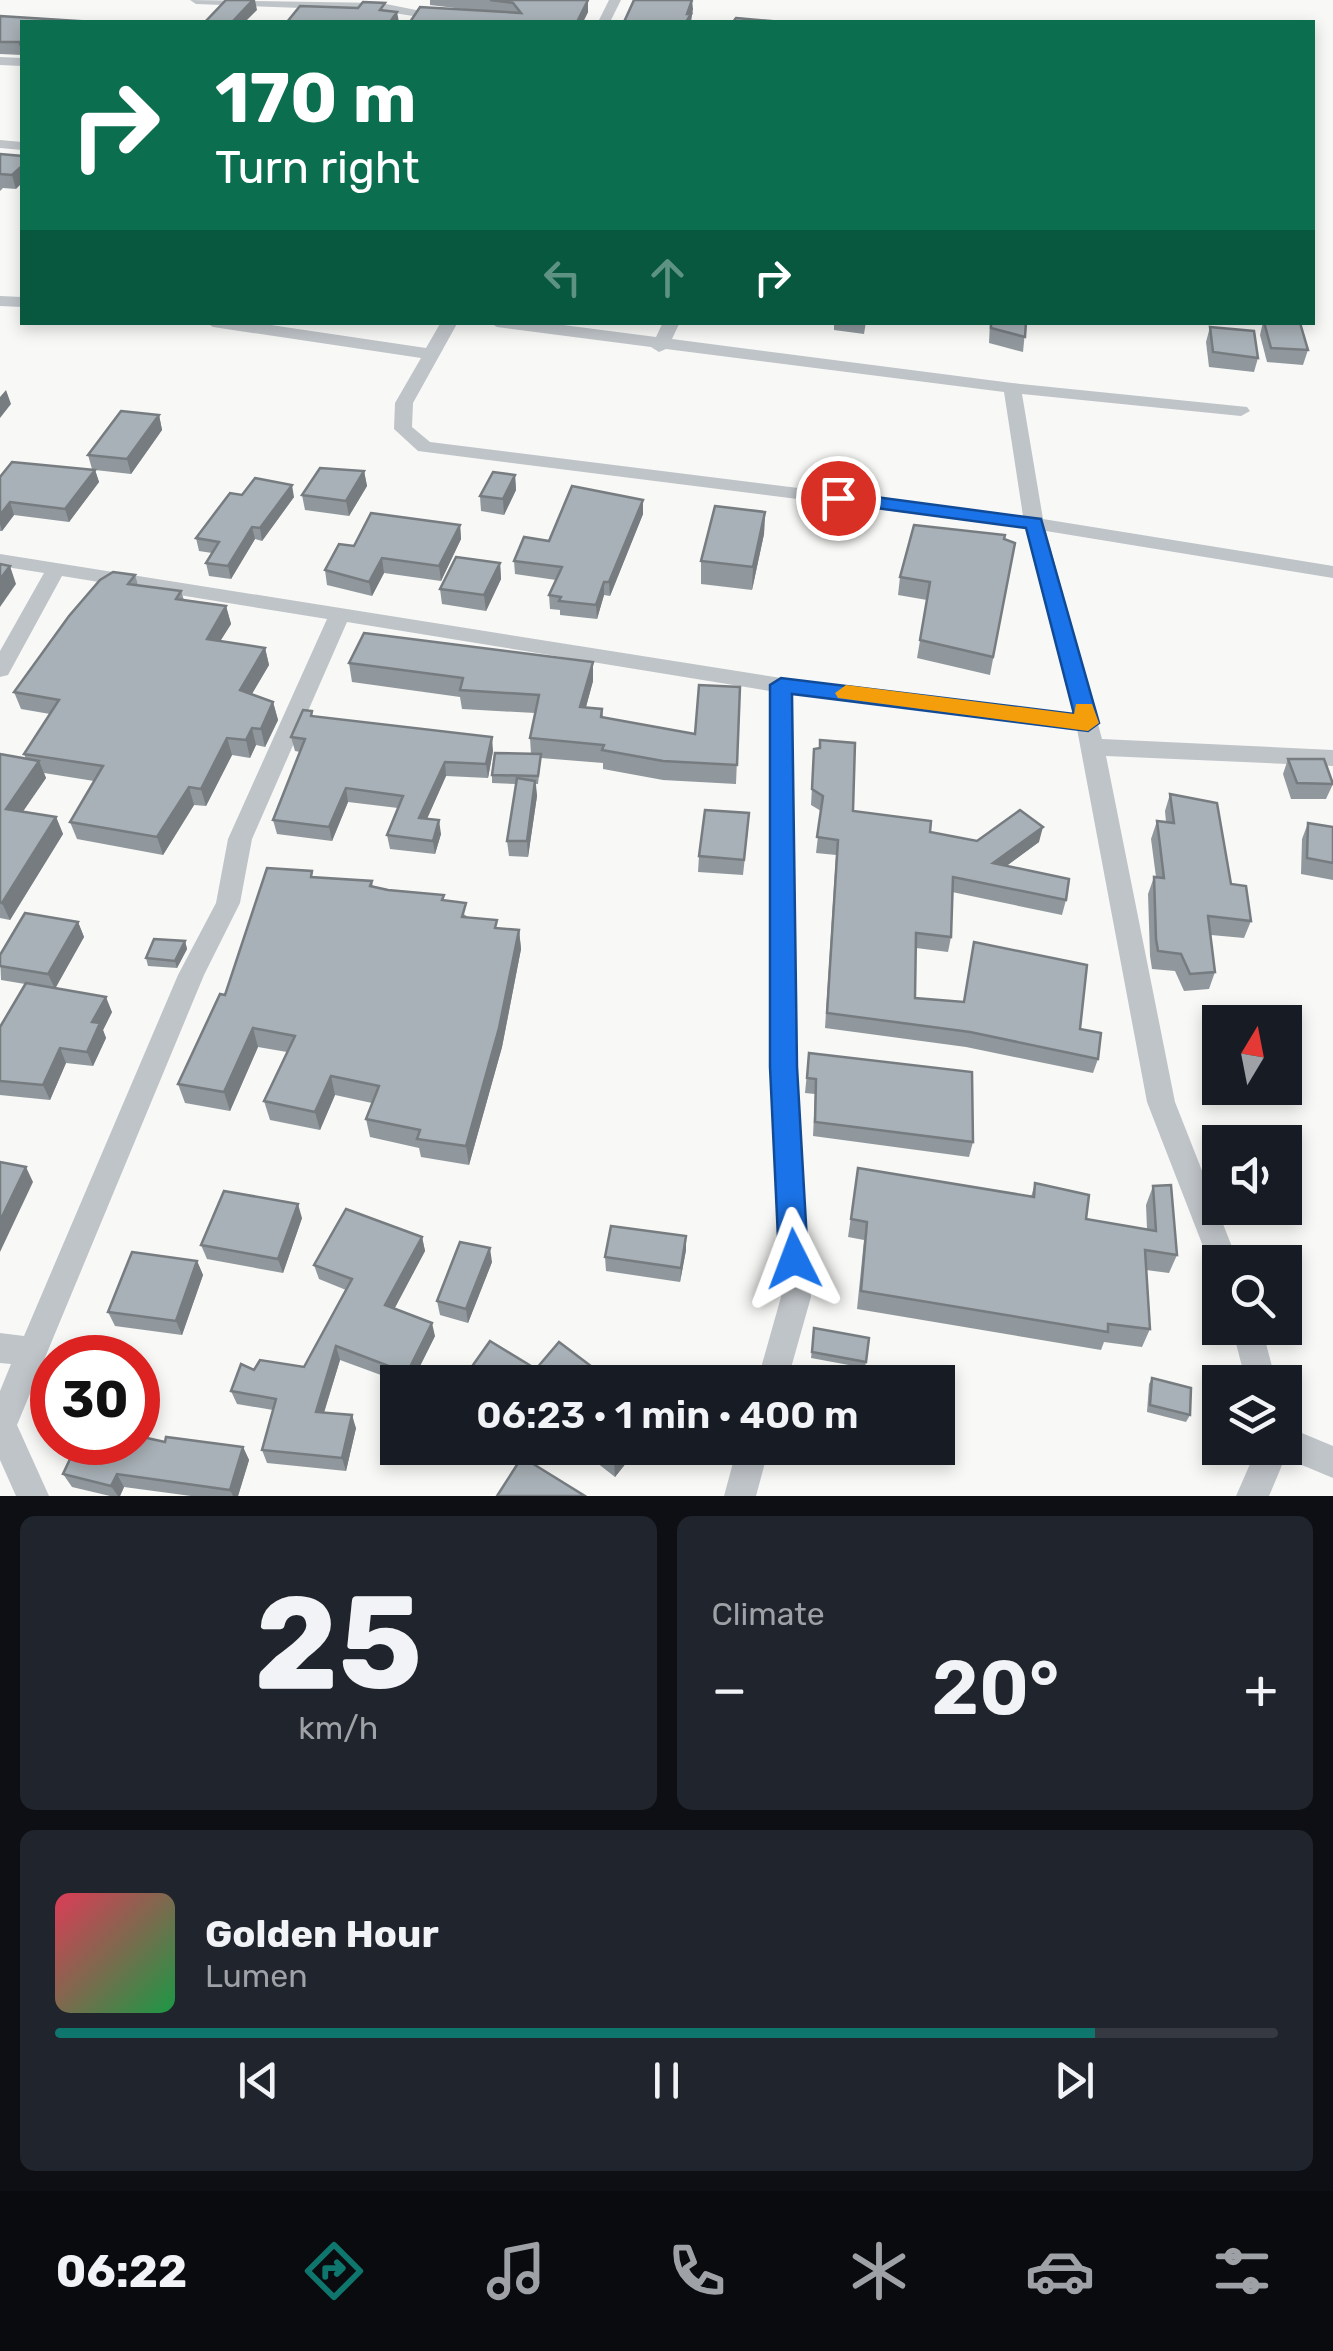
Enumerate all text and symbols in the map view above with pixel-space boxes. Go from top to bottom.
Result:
text: 170 m [215,57,417,140]
icon: right [50,60,180,190]
text: Turn right [215,141,419,194]
icon: left [535,250,590,305]
icon: ahead [640,250,695,305]
icon: right [745,250,800,305]
pin [796,456,881,541]
icon: arrive [811,471,866,526]
north arrow [1202,1005,1302,1105]
map controls [1202,1005,1302,1465]
button: sound [1202,1125,1302,1225]
position arrow [742,1207,846,1311]
button: search [1202,1245,1302,1345]
speed limit sign: 30 [30,1335,160,1465]
button: layers [1202,1365,1302,1465]
text: 06:23 · 1 min · 400 m [476,1392,859,1438]
text: 25 [254,1566,422,1721]
text: Climate [712,1595,825,1633]
text: 20° [931,1644,1060,1733]
text: − [712,1657,747,1722]
text: + [1244,1657,1278,1722]
text: km/h [298,1709,378,1747]
text: Golden Hour [205,1911,439,1957]
text: Lumen [205,1957,308,1995]
icon: previous [231,2053,286,2108]
icon: pause [639,2053,694,2108]
icon: next [1047,2053,1102,2108]
icon: directions [299,2236,369,2306]
icon: music [481,2236,551,2306]
icon: phone [662,2236,732,2306]
icon: climate [844,2236,914,2306]
icon: car [1025,2236,1095,2306]
icon: filters [1207,2236,1277,2306]
text: 06:22 [56,2245,187,2298]

